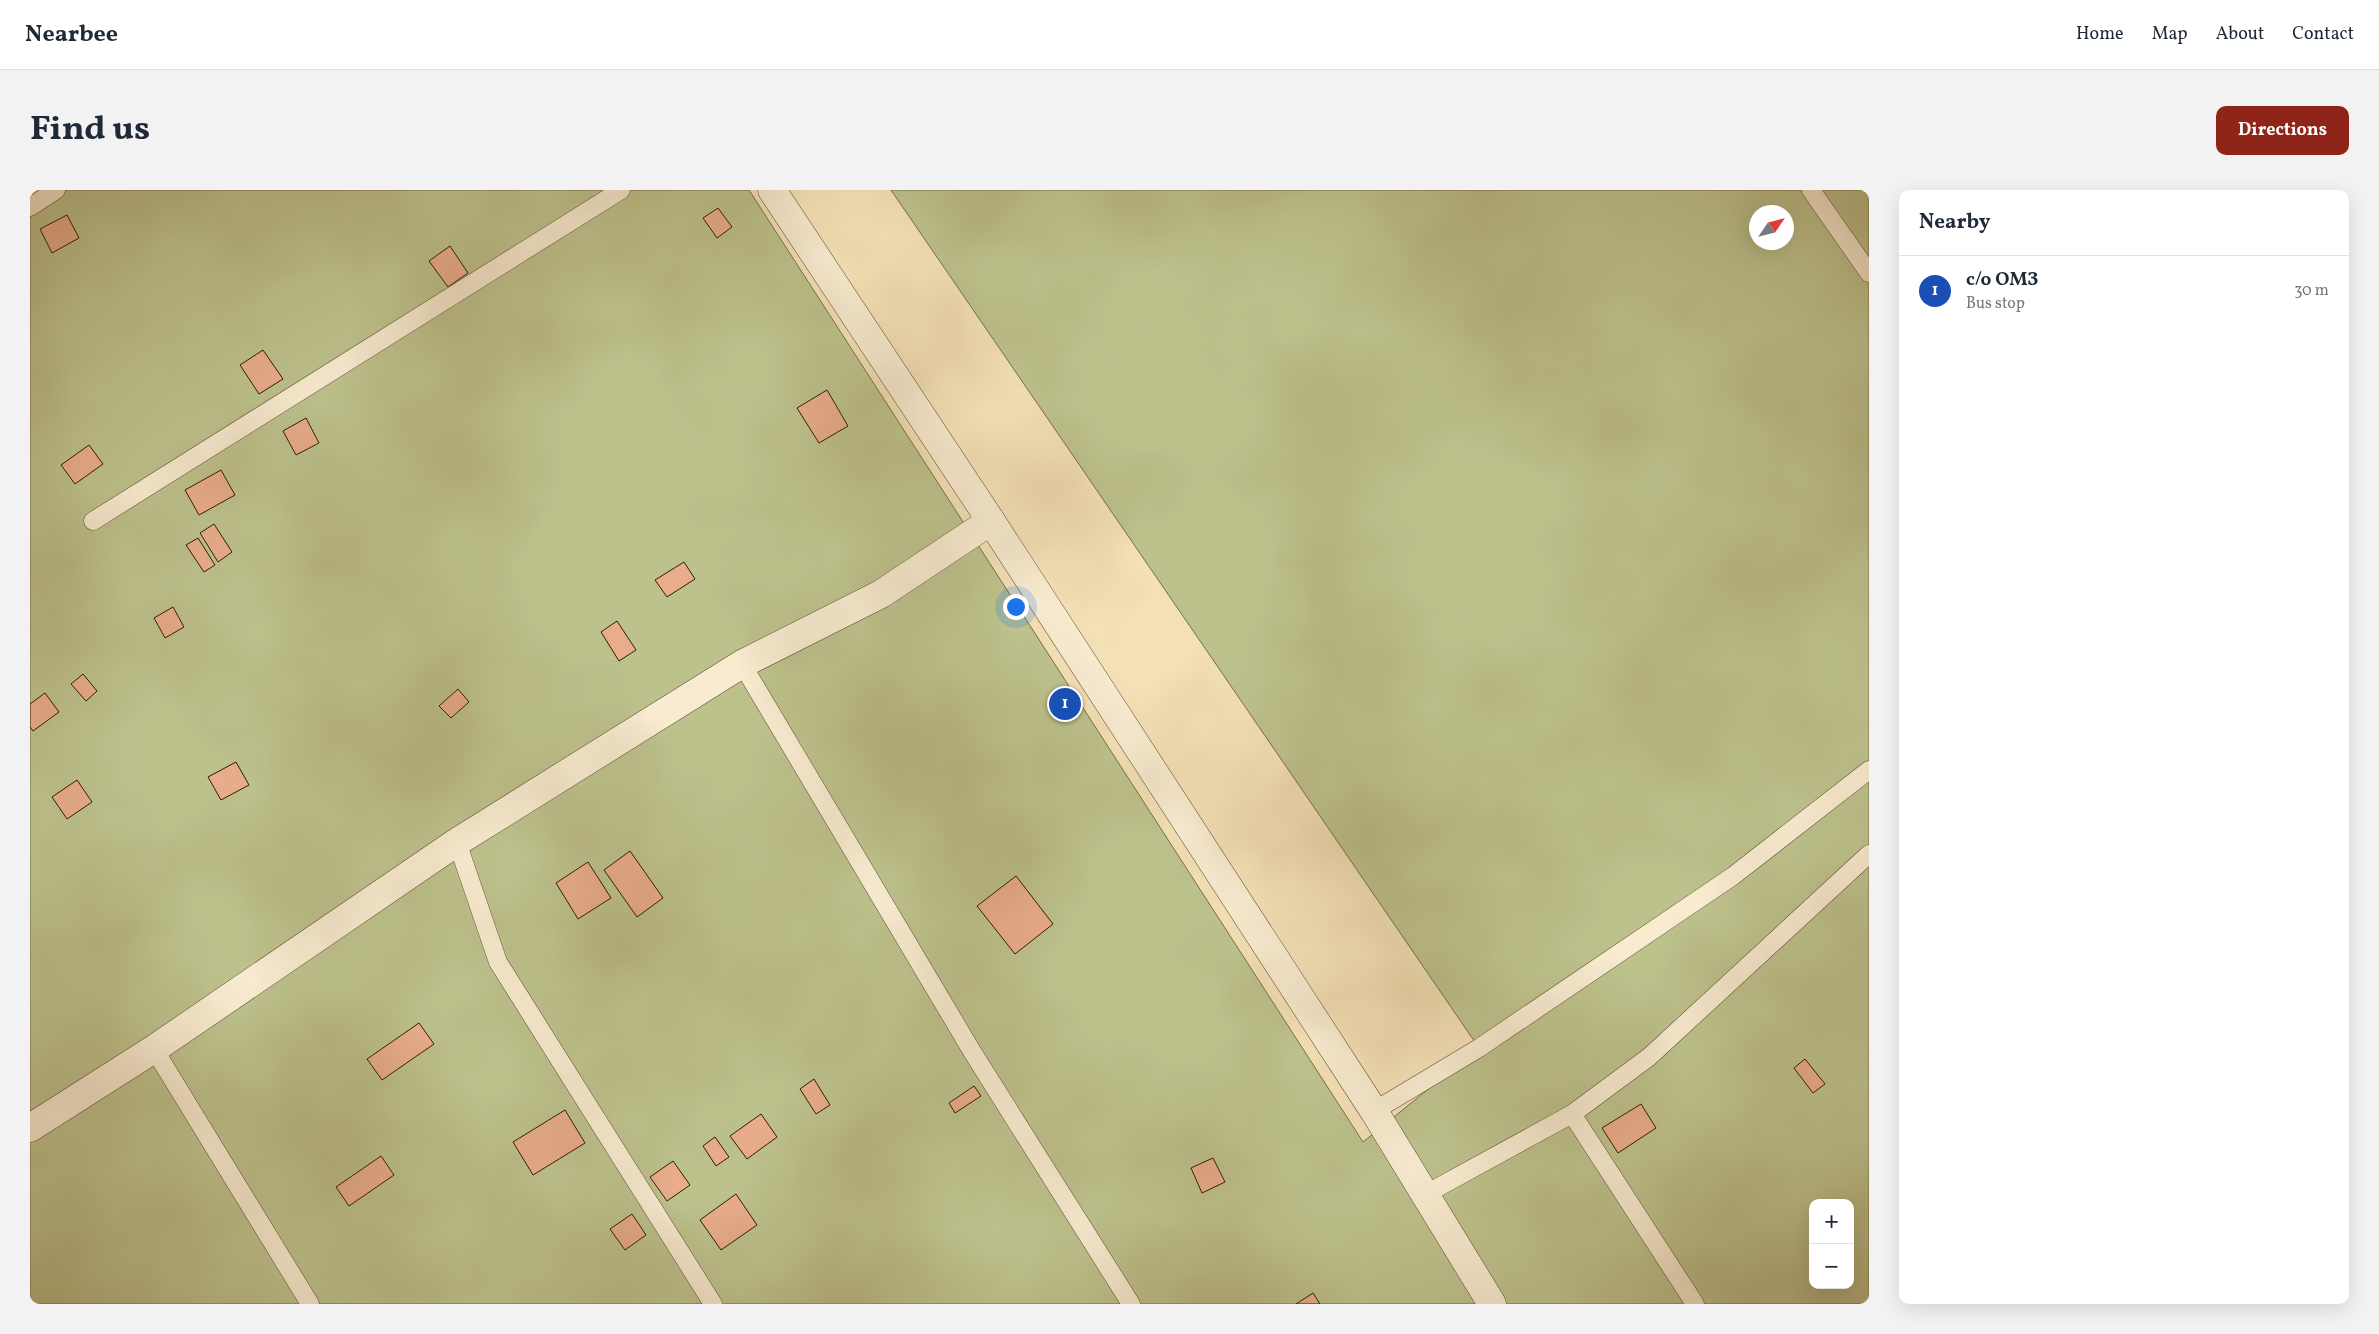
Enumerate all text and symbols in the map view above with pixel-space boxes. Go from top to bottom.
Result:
text: Nearbee [25,18,118,52]
text: Home [2076,22,2124,47]
text: Map [2152,22,2188,47]
text: About [2216,22,2264,47]
text: Contact [2292,22,2354,47]
text: Find us [30,106,150,154]
button: Directions [2216,106,2349,155]
north arrow [1749,205,1794,250]
text: Nearby [1919,208,1990,237]
text: с/о ОМЗ [1966,267,2039,293]
text: 1 [1932,280,1938,302]
text: 30 m [2294,280,2329,302]
text: Bus stop [1966,293,2025,315]
your location [1003,594,1029,620]
pin: 1 [1049,685,1081,723]
map controls [1809,1199,1854,1289]
button: + [1809,1199,1854,1244]
button: − [1809,1244,1854,1289]

